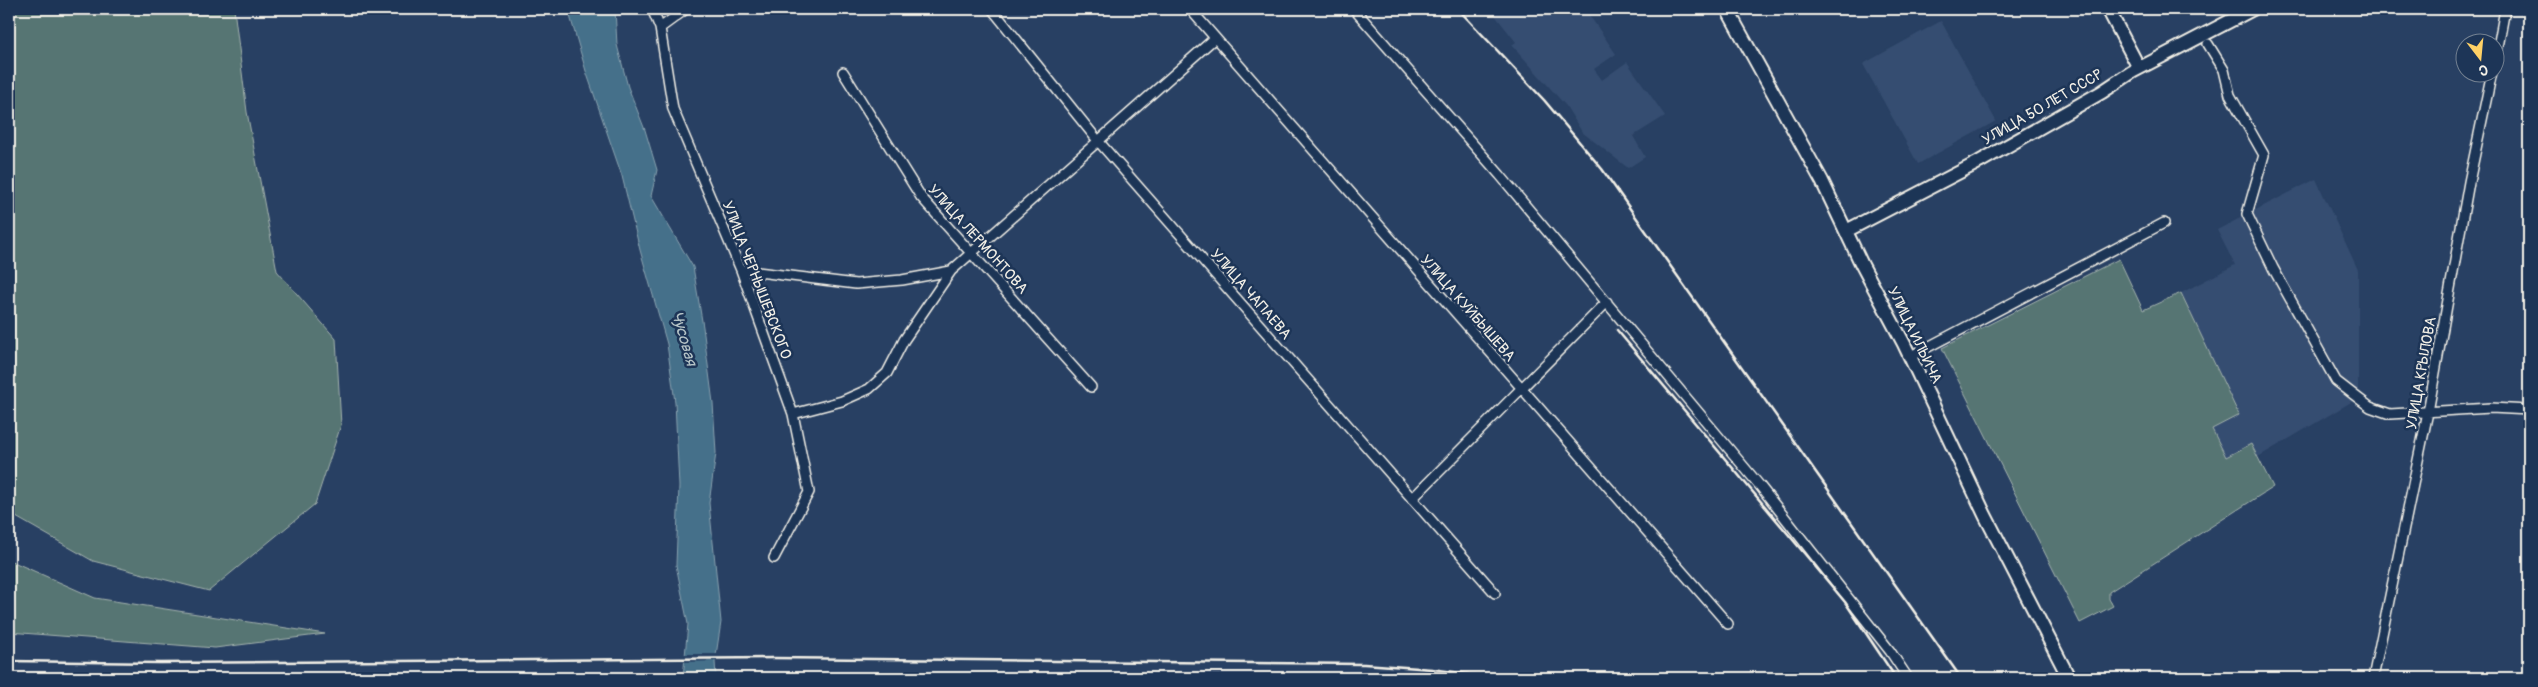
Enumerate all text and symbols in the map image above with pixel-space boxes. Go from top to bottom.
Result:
north arrow [2456,32,2506,82]
text: С [2477,61,2490,79]
street label: УЛИЦА 50 ЛЕТ СССР [1979,65,2106,150]
street label: УЛИЦА ЛЕРМОНТОВА [923,181,1032,298]
street label: УЛИЦА ЧЕРНЫШЕВСКОГО [718,198,795,362]
street label: УЛИЦА ЧАПАЕВА [1206,245,1295,344]
street label: УЛИЦА КУЙБЫШЕВА [1416,251,1519,366]
street label: УЛИЦА ИЛЬИЧА [1883,284,1946,387]
water label: Чусовая [667,309,702,369]
street label: УЛИЦА КРЫЛОВА [2402,315,2441,431]

